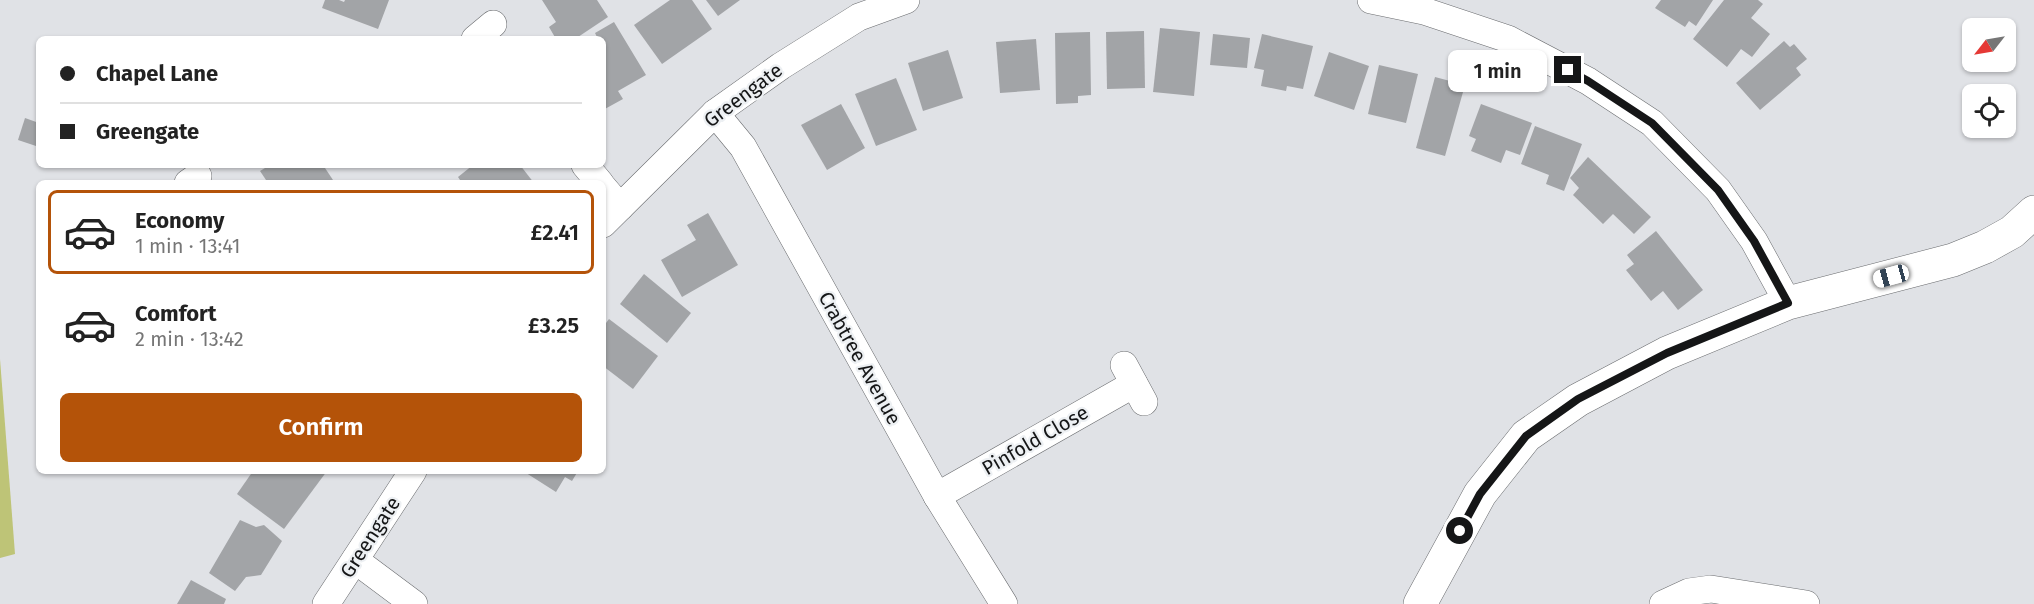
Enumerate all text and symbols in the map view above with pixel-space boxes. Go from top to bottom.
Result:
north arrow [1962,18,2016,72]
map controls [1962,18,2016,138]
callout: 1 min [1448,49,1547,91]
route end [1554,56,1581,83]
street label: Greengate [699,58,787,132]
text: 1 min [1473,59,1522,83]
text: Chapel Lane [96,60,218,87]
button: locate [1962,84,2016,138]
text: Greengate [96,118,199,145]
icon: car [63,205,117,259]
text: Economy [135,207,224,234]
text: £2.41 [530,219,579,246]
text: 1 min · 13:41 [135,234,240,258]
car [1871,263,1911,289]
street label: Crabtree Avenue [814,287,906,429]
icon: car [63,298,117,352]
text: Comfort [135,300,216,327]
text: £3.25 [528,312,579,339]
text: 2 min · 13:42 [135,327,244,351]
button: Confirm [60,393,582,462]
street label: Pinfold Close [978,400,1092,480]
street label: Greengate [335,492,405,582]
route start [1446,517,1473,544]

